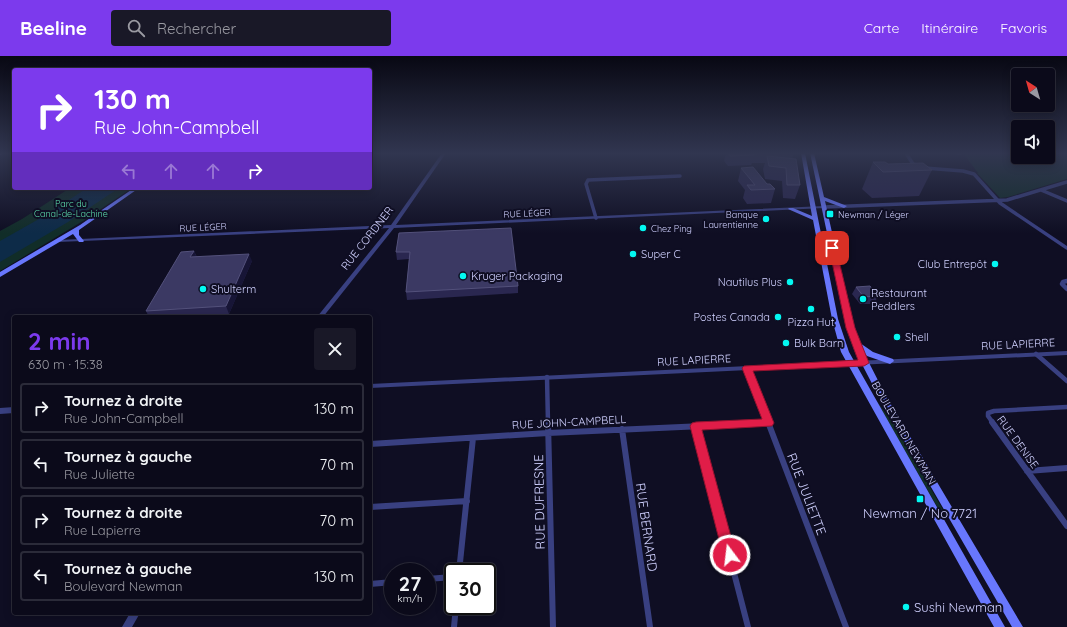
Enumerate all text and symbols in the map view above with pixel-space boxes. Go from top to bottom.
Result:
search box [111,10,391,46]
text: Beeline [20,16,87,40]
icon: search [125,17,147,39]
text: Rechercher [157,19,236,38]
text: Carte [864,19,899,37]
text: Itinéraire [921,19,978,37]
text: Favoris [1000,19,1047,37]
north arrow [1011,68,1055,112]
map controls [1011,68,1055,164]
text: 130 m [94,81,171,116]
icon: right [28,84,80,136]
text: Rue John-Campbell [94,116,259,139]
button: sound [1011,120,1055,164]
icon: left [118,160,140,182]
icon: ahead [160,160,182,182]
icon: ahead [202,160,224,182]
icon: right [244,160,266,182]
park label: Parc du Canal-de-Lachine [34,198,108,219]
street label: RUE CORDNER [338,203,396,273]
street label: RUE LÉGER [503,206,551,220]
place label: Banque Laurentienne [704,209,758,230]
marker: Newman / Léger [825,209,835,219]
place label: Newman / Léger [838,209,909,220]
marker: Banque Laurentienne [761,214,771,224]
street label: RUE LÉGER [179,220,227,234]
marker: Chez Ping [638,223,648,233]
place label: Chez Ping [651,223,692,234]
pin [815,231,849,265]
icon: arrive [821,237,843,259]
place label: Super C [641,247,681,261]
marker: Super C [628,249,638,259]
place label: Club Entrepôt [918,257,987,271]
marker: Club Entrepôt [990,259,1000,269]
place label: Kruger Packaging [471,269,563,283]
marker: Kruger Packaging [458,271,468,281]
place label: Nautilus Plus [718,275,782,289]
marker: Nautilus Plus [785,277,795,287]
place label: Shulterm [211,282,256,296]
marker: Shulterm [198,284,208,294]
place label: Restaurant Peddlers [871,286,927,313]
marker: Restaurant Peddlers [858,294,868,304]
marker: Pizza Hut [806,304,816,314]
place label: Postes Canada [693,310,770,324]
marker: Postes Canada [773,312,783,322]
place label: Pizza Hut [787,315,835,329]
text: 2 min [28,326,90,356]
button: close [314,328,356,370]
place label: Shell [905,330,929,344]
marker: Shell [892,332,902,342]
street label: RUE LAPIERRE [981,335,1055,353]
place label: Bulk Barn [794,336,843,350]
marker: Bulk Barn [781,338,791,348]
street label: RUE LAPIERRE [657,351,731,369]
text: 630 m · 15:38 [28,356,103,372]
street label: BOULEVARD NEWMAN [869,379,939,487]
text: Tournez à droite [64,391,183,410]
icon: right [30,397,52,419]
text: 130 m [314,399,354,418]
text: Rue John-Campbell [64,410,183,426]
street label: RUE JOHN-CAMPBELL [512,412,627,432]
street label: RUE DENISE [994,413,1042,471]
text: Tournez à gauche [64,447,192,466]
street label: RUE JULIETTE [784,451,830,537]
icon: left [30,453,52,475]
street label: RUE DUFRESNE [530,454,548,550]
text: 70 m [320,455,354,474]
text: Rue Juliette [64,466,135,482]
street label: RUE BERNARD [633,482,661,572]
marker: Newman / No 7721 [915,494,925,504]
text: Tournez à droite [64,503,183,522]
place label: Newman / No 7721 [863,505,977,521]
icon: right [30,509,52,531]
text: 70 m [320,511,354,530]
text: Rue Lapierre [64,522,141,538]
position arrow [709,534,751,576]
text: Tournez à gauche [64,559,192,578]
speed limit sign: 30 [444,563,496,615]
icon: left [30,565,52,587]
text: 130 m [314,567,354,586]
text: 27 [399,571,421,596]
text: Boulevard Newman [64,578,183,594]
text: km/h [397,592,423,605]
place label: Sushi Newman [914,599,1002,615]
marker: Sushi Newman [901,602,911,612]

